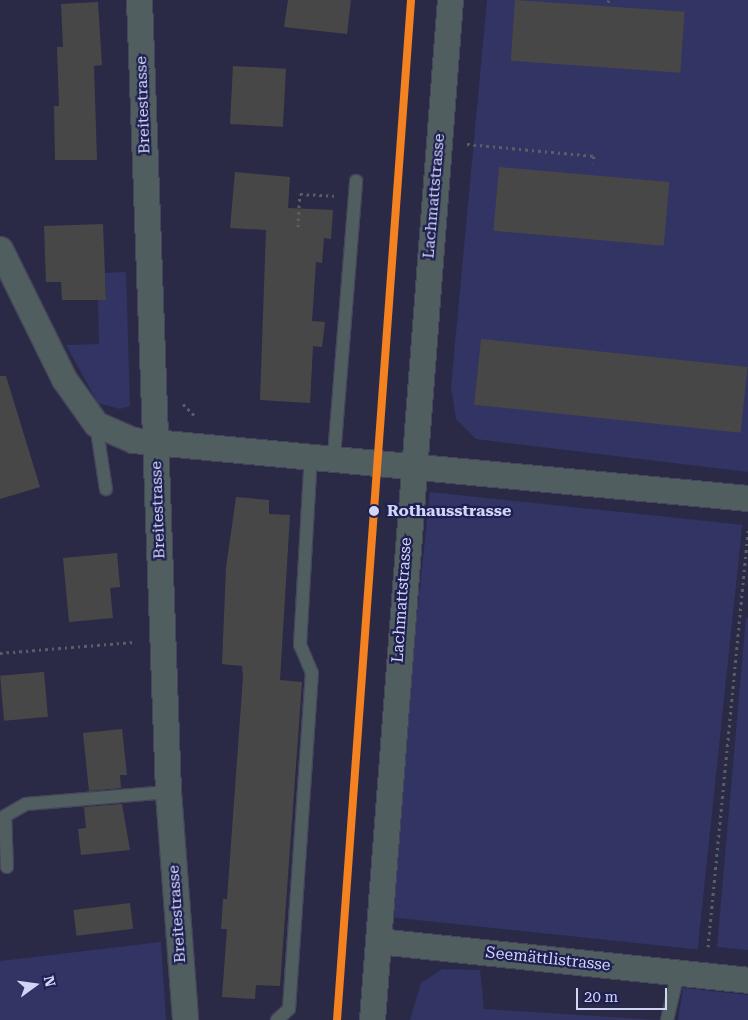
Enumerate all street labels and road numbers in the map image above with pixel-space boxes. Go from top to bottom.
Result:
street label: Breitestrasse [132,56,154,154]
street label: Lachmattstrasse [419,133,449,259]
street label: Breitestrasse [147,461,169,559]
street label: Lachmattstrasse [388,537,416,663]
street label: Breitestrasse [164,864,190,964]
street label: Seemättlistrasse [485,943,611,975]

